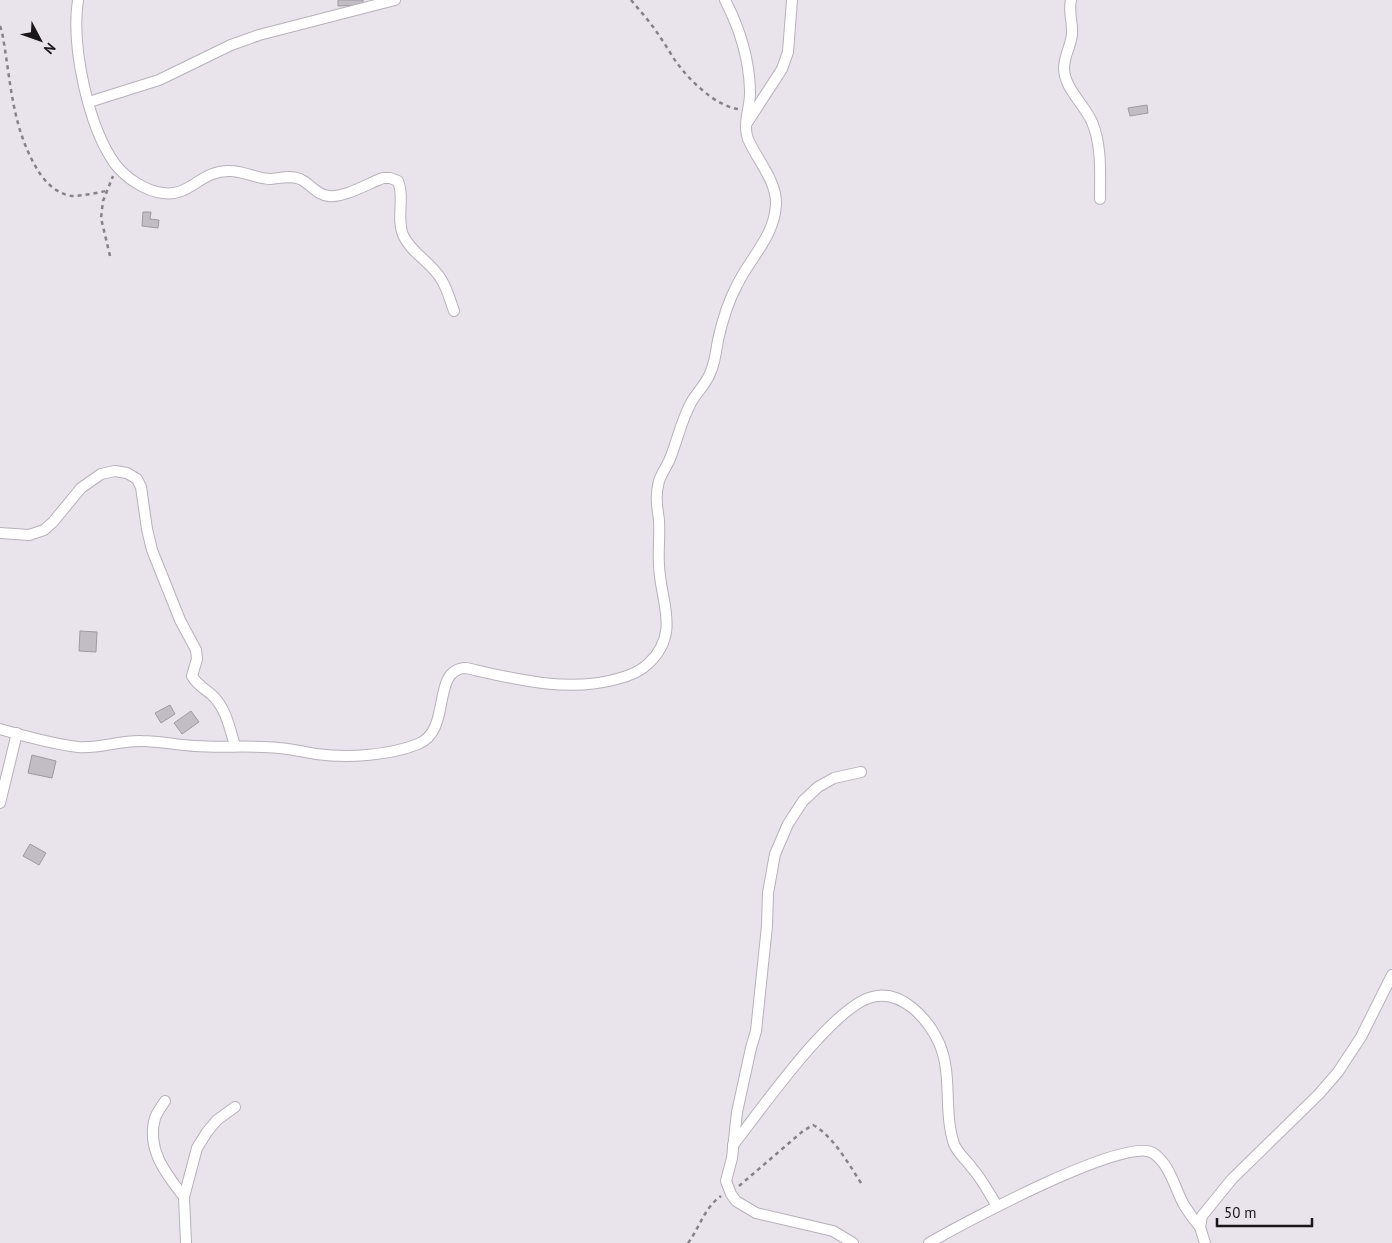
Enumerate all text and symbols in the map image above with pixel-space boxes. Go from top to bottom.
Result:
north arrow [15,15,65,65]
text: N [40,39,60,58]
scale bar [1217,1196,1312,1228]
text: 50 m [1224,1203,1257,1222]

